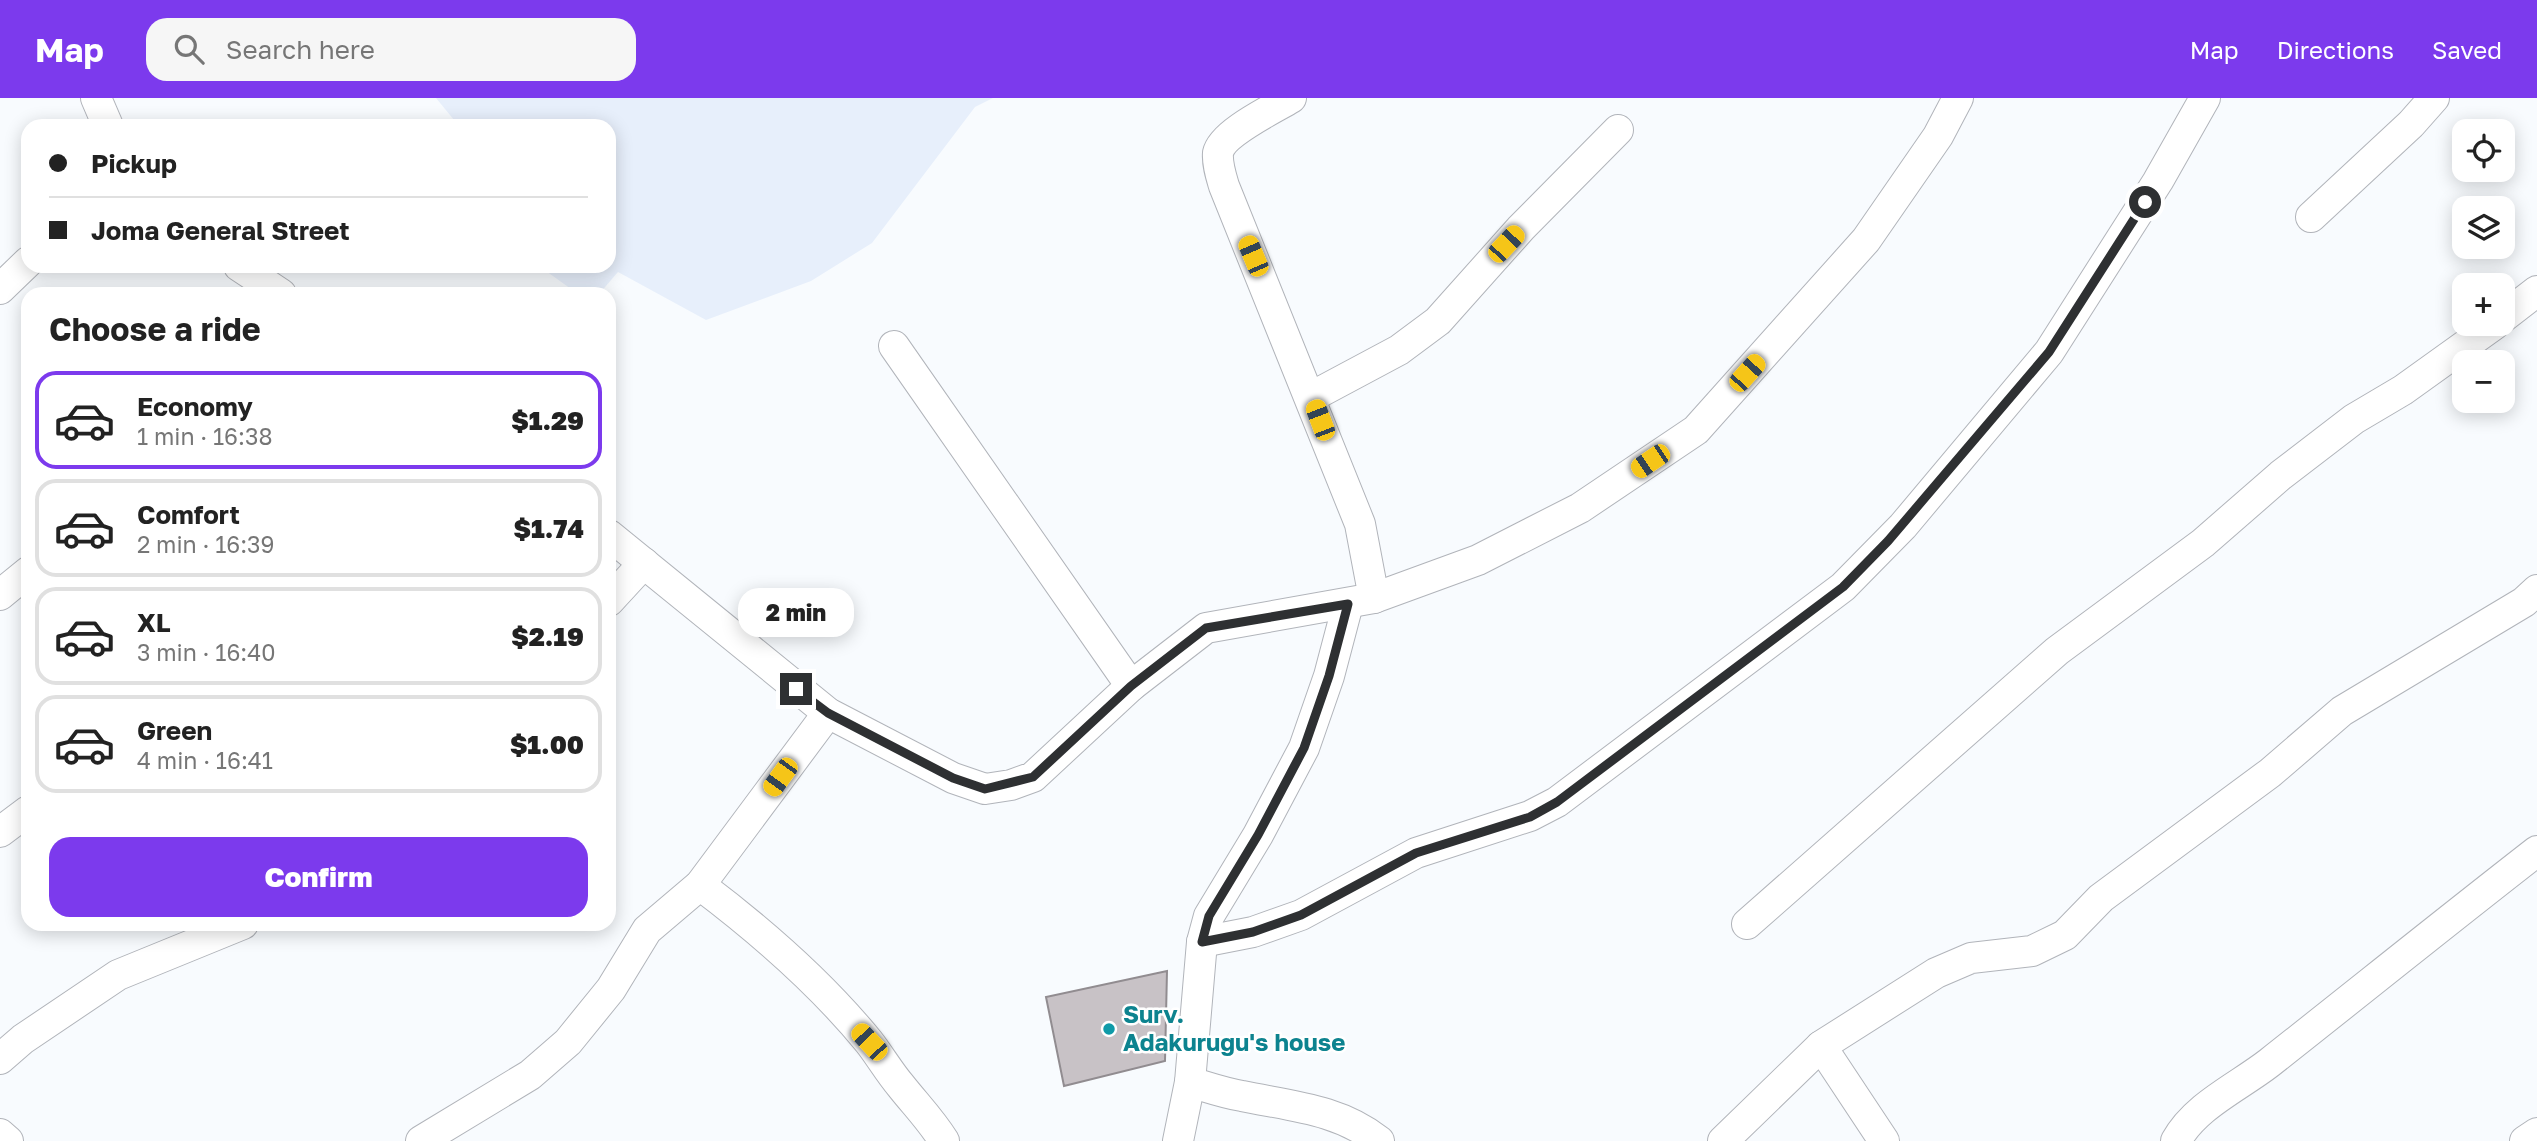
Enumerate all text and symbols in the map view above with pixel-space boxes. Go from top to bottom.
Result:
search box [146,18,636,81]
text: Map [35,30,104,69]
icon: search [170,30,208,68]
text: Search here [226,34,375,65]
text: Map [2190,35,2239,64]
text: Directions [2277,35,2394,64]
text: Saved [2432,35,2502,64]
map controls [2452,119,2515,413]
button: locate [2452,119,2515,182]
text: Pickup [91,148,177,179]
route start [2129,186,2161,218]
button: layers [2452,196,2515,259]
text: Joma General Street [91,215,350,246]
car [1484,221,1529,267]
car [1236,233,1271,279]
button: + [2452,273,2515,336]
text: Choose a ride [49,310,261,348]
car [1726,350,1769,396]
button: − [2452,350,2515,413]
icon: car [53,389,116,452]
text: Economy [137,391,253,422]
car [1303,397,1338,443]
text: $1.29 [511,405,584,436]
text: 1 min · 16:38 [137,422,272,450]
car [1627,441,1674,481]
icon: car [53,497,116,560]
text: Comfort [137,499,240,530]
text: $1.74 [514,513,584,544]
text: 2 min · 16:39 [137,530,275,558]
callout: 2 min [738,588,854,636]
text: 2 min [766,598,826,626]
icon: car [53,605,116,668]
text: XL [137,607,171,638]
text: $2.19 [511,621,584,652]
text: 3 min · 16:40 [137,638,276,666]
route end [780,673,812,705]
icon: car [53,713,116,776]
text: Green [137,715,212,746]
text: $1.00 [510,729,584,760]
text: 4 min · 16:41 [137,746,273,774]
car [760,754,801,800]
button: Confirm [49,837,588,917]
place label: Surv. Adakurugu's house [1123,999,1345,1056]
car [847,1019,892,1065]
marker: Surv. Adakurugu's house [1101,1021,1117,1037]

